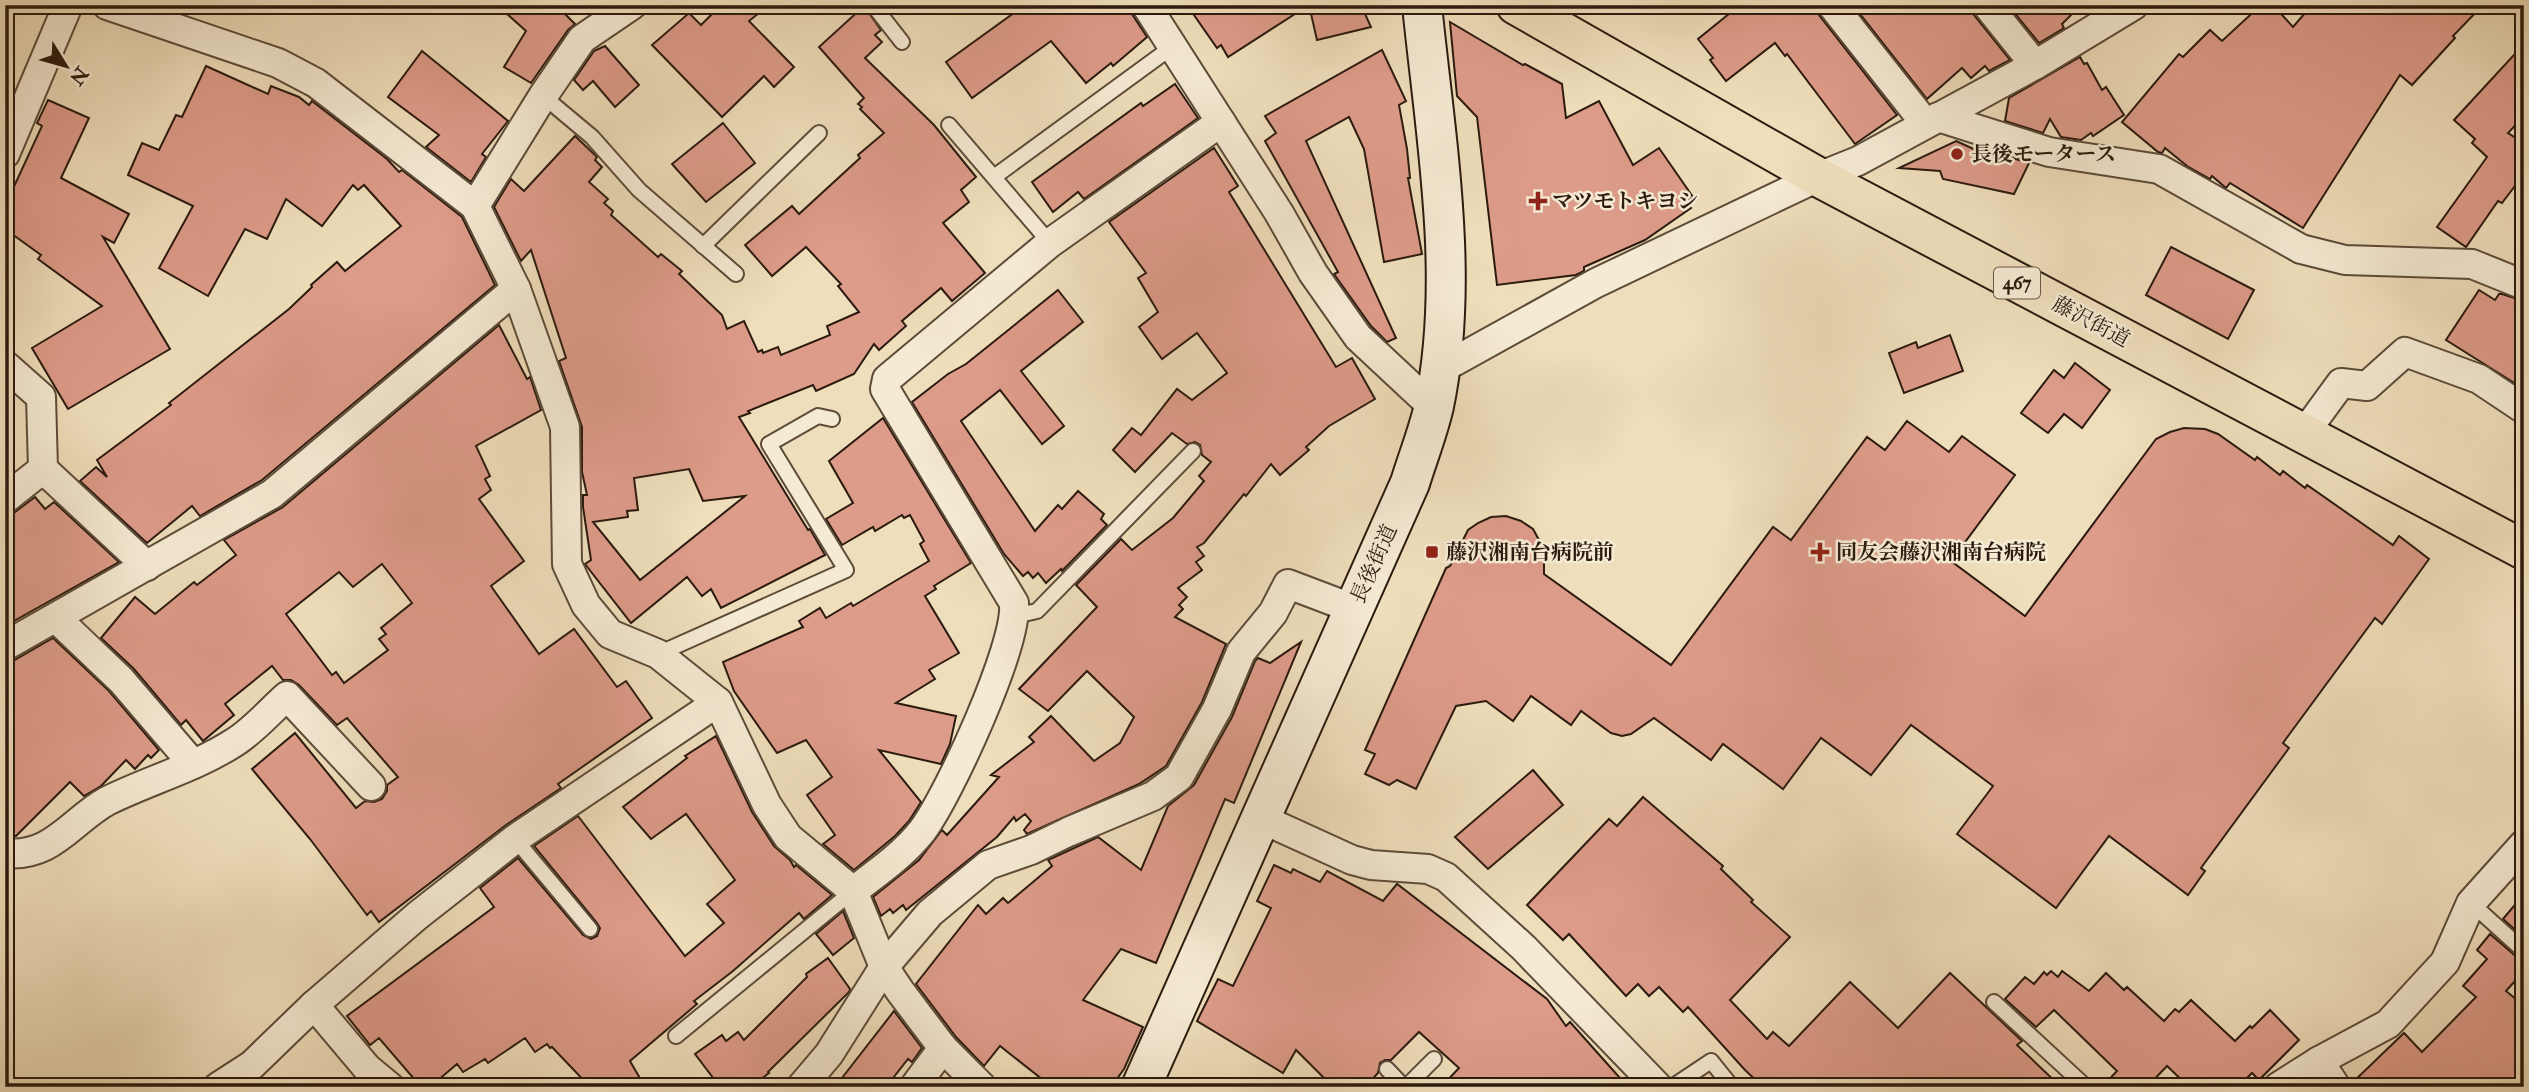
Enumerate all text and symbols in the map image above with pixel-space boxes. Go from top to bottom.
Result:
north arrow [32,32,102,102]
text: N [63,61,94,90]
place label: 長後モータース [1971,141,2116,168]
marker: 長後モータース [1949,146,1965,162]
place label: マツモトキヨシ [1552,188,1698,215]
marker: マツモトキヨシ [1530,193,1546,209]
road number: 467 [1994,268,2040,298]
street label: 藤沢街道 [2048,290,2134,354]
street label: 長後街道 [1345,520,1403,608]
place label: 藤沢湘南台病院前 [1446,539,1614,566]
place label: 同友会藤沢湘南台病院 [1836,539,2046,566]
marker: 同友会藤沢湘南台病院 [1810,542,1830,562]
marker: 藤沢湘南台病院前 [1424,544,1440,560]

